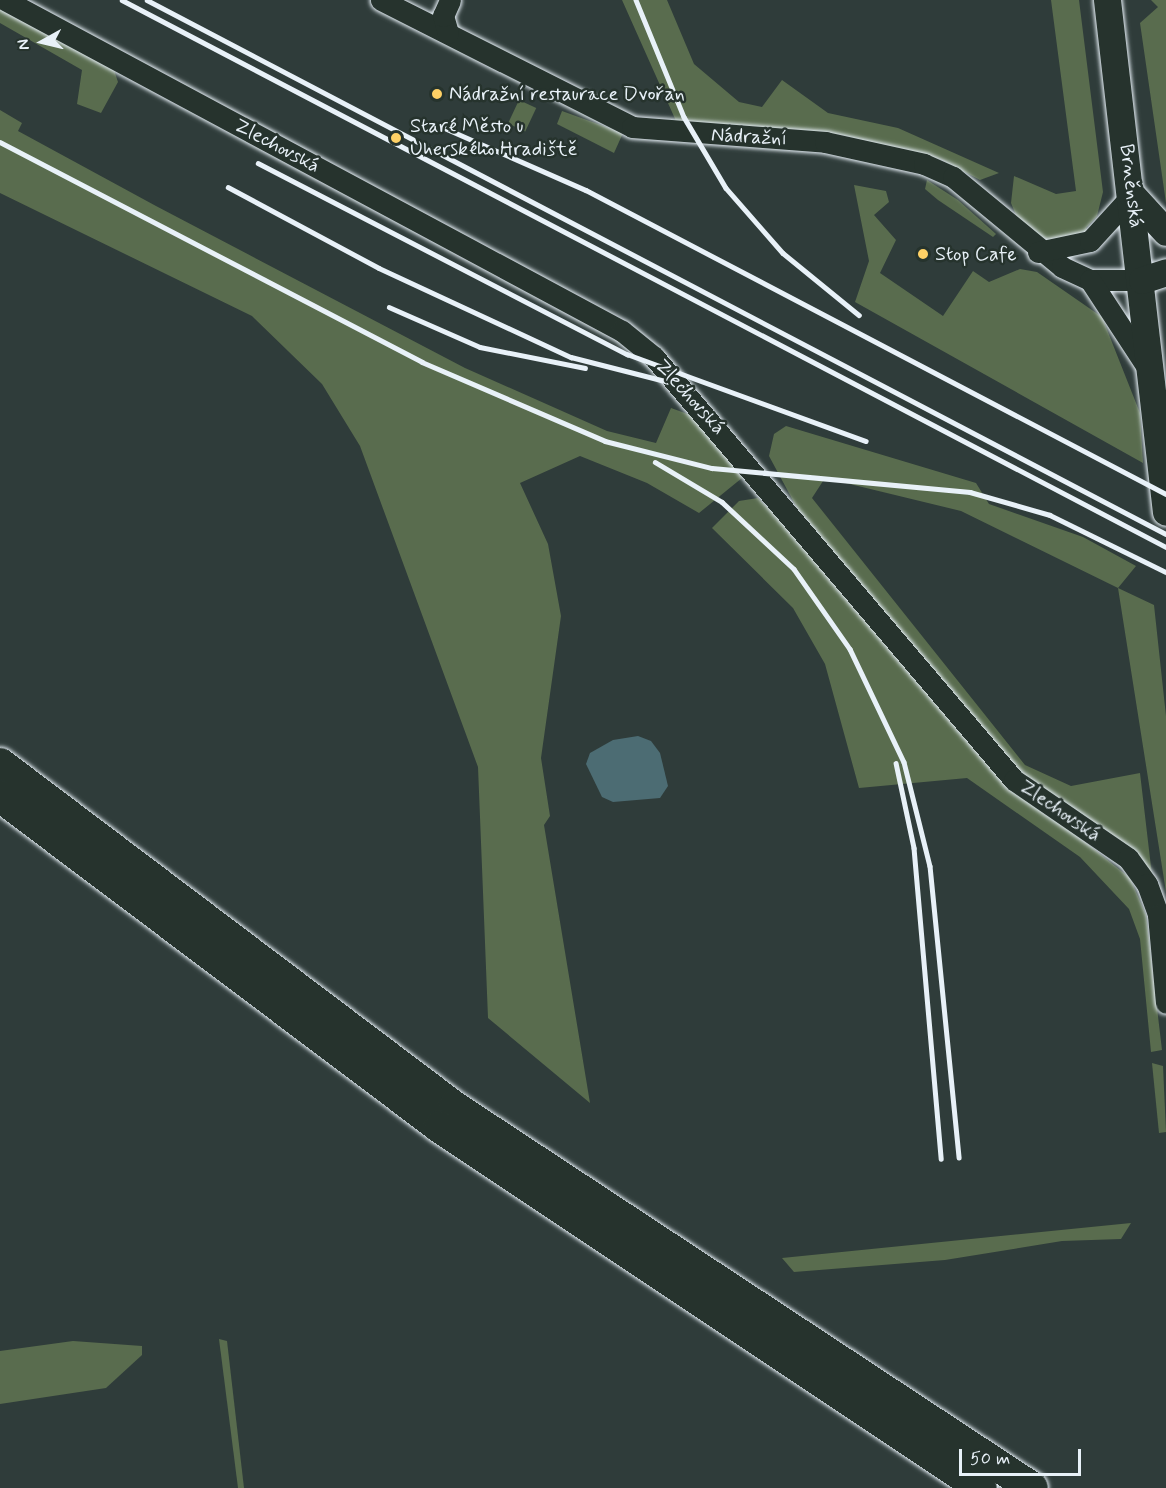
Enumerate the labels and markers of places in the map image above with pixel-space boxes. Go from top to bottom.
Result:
place label: Nádražní restaurace Dvořan [449,82,685,106]
marker: Nádražní restaurace Dvořan [430,87,444,101]
place label: Staré Město u Uherského Hradiště [410,114,577,161]
marker: Staré Město u Uherského Hradiště [387,129,405,147]
place label: Stop Cafe [935,242,1017,266]
marker: Stop Cafe [916,247,930,261]

